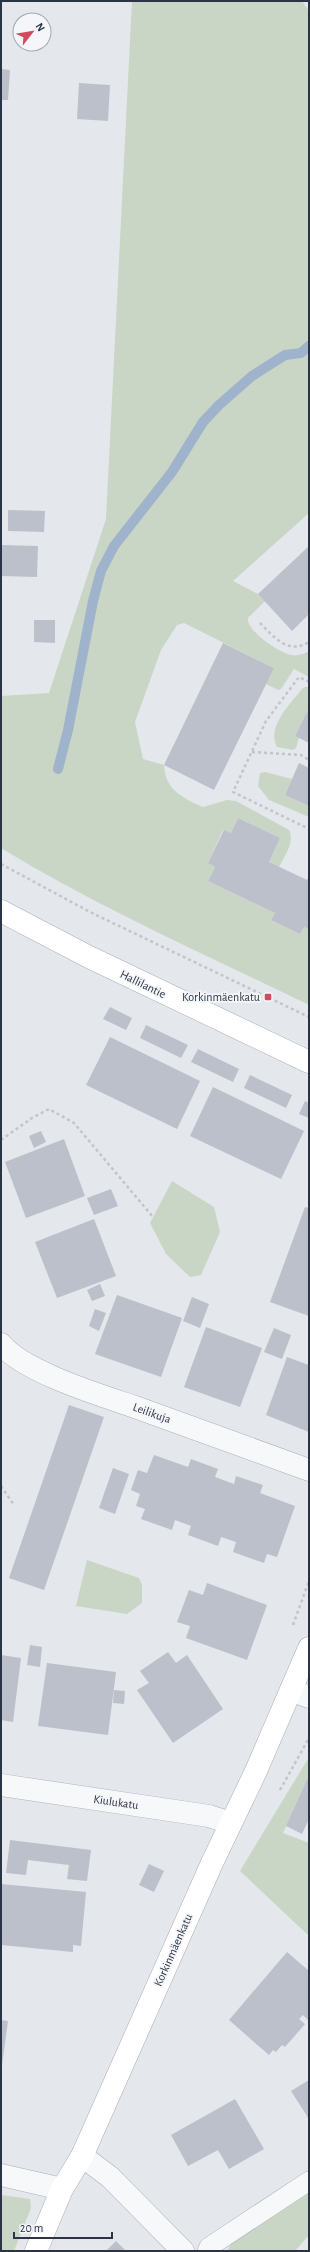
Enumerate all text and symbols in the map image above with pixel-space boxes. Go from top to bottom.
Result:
north arrow [12,12,52,52]
text: N [33,21,47,33]
street label: Hallilantie [118,968,168,1000]
place label: Korkinmäenkatu [182,991,260,1003]
marker: Korkinmäenkatu [263,992,273,1002]
street label: Leilikuja [131,1401,173,1426]
street label: Kiulukatu [93,1793,139,1811]
street label: Korkinmäenkatu [152,1912,194,1988]
scale bar [14,2214,112,2240]
text: 20 m [20,2222,43,2234]

